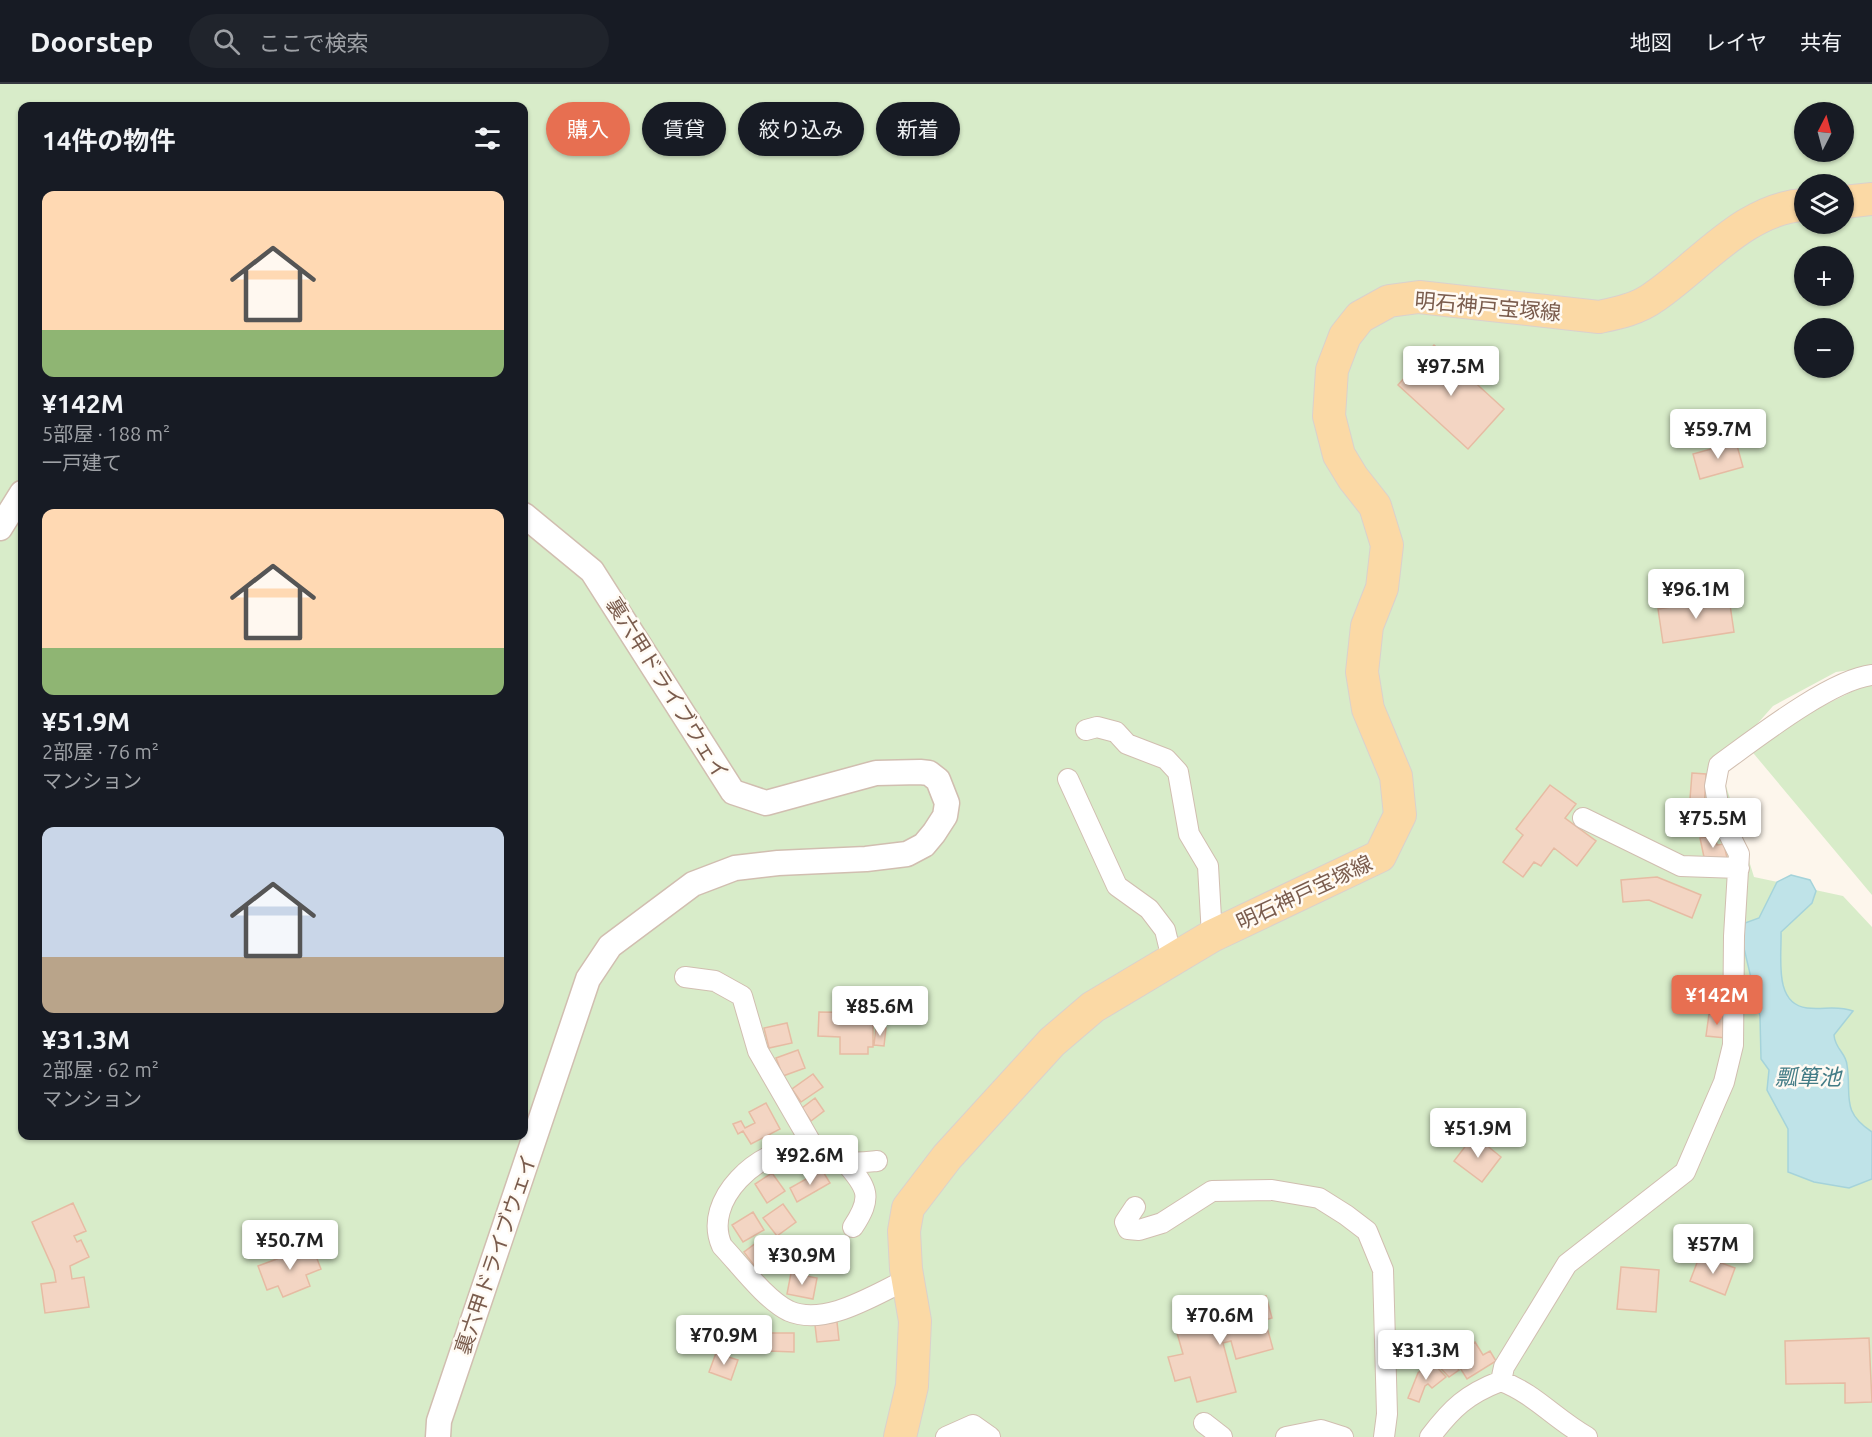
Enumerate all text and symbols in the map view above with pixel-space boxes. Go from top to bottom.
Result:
search box [189,14,609,68]
icon: search [210,25,243,58]
text: Doorstep [30,26,153,57]
text: ここで検索 [258,30,368,55]
text: 地図 [1630,30,1672,54]
text: レイヤ [1705,30,1767,54]
text: 共有 [1800,30,1842,54]
chip: 購入 [546,102,630,156]
chip: 賃貸 [642,102,726,156]
chip: 絞り込み [738,102,864,156]
chip: 新着 [876,102,960,156]
north arrow [1794,102,1854,162]
map controls [1794,102,1854,378]
icon: filters [471,122,504,155]
text: 14件の物件 [42,126,175,155]
button: layers [1794,174,1854,234]
icon: home [219,230,327,338]
button: + [1794,246,1854,306]
street label: 明石神戸宝塚線 [1414,288,1562,324]
button: − [1794,318,1854,378]
pin: ¥97.5M [1402,346,1500,397]
text: ¥97.5M [1417,354,1485,377]
text: ¥142M [42,389,124,418]
pin: ¥59.7M [1669,409,1767,460]
text: ¥59.7M [1684,417,1752,440]
text: 5部屋 · 188 m² [42,422,170,445]
text: 一戸建て [42,451,122,474]
icon: home [219,548,327,656]
pin: ¥96.1M [1647,569,1745,620]
text: ¥96.1M [1662,577,1730,600]
street label: 裏六甲ドライブウェイ [602,593,734,783]
text: ¥51.9M [42,707,130,736]
text: 2部屋 · 76 m² [42,740,159,763]
text: マンション [42,769,142,792]
pin: ¥75.5M [1664,798,1762,849]
text: ¥75.5M [1679,806,1747,829]
street label: 明石神戸宝塚線 [1232,850,1376,934]
icon: home [219,866,327,974]
pin: ¥142M [1675,975,1759,1026]
text: ¥142M [1686,983,1748,1006]
pin: ¥85.6M [831,986,929,1037]
text: ¥85.6M [846,994,914,1017]
text: ¥31.3M [42,1025,130,1054]
text: 2部屋 · 62 m² [42,1058,159,1081]
water label: 瓢箪池 [1775,1064,1843,1089]
text: マンション [42,1087,142,1110]
pin: ¥51.9M [1429,1108,1527,1159]
text: ¥51.9M [1444,1116,1512,1139]
pin: ¥92.6M [761,1135,859,1186]
text: ¥92.6M [776,1143,844,1166]
street label: 裏六甲ドライブウェイ [449,1151,541,1357]
pin: ¥50.7M [241,1220,339,1271]
pin: ¥57M [1677,1224,1749,1275]
text: ¥50.7M [256,1228,324,1251]
text: ¥57M [1687,1232,1739,1255]
pin: ¥30.9M [753,1235,851,1286]
text: ¥30.9M [768,1243,836,1266]
pin: ¥70.6M [1171,1295,1269,1346]
text: ¥70.6M [1186,1303,1254,1326]
pin: ¥70.9M [675,1315,773,1366]
text: ¥70.9M [690,1323,758,1346]
pin: ¥31.3M [1377,1330,1475,1381]
text: ¥31.3M [1392,1338,1460,1361]

